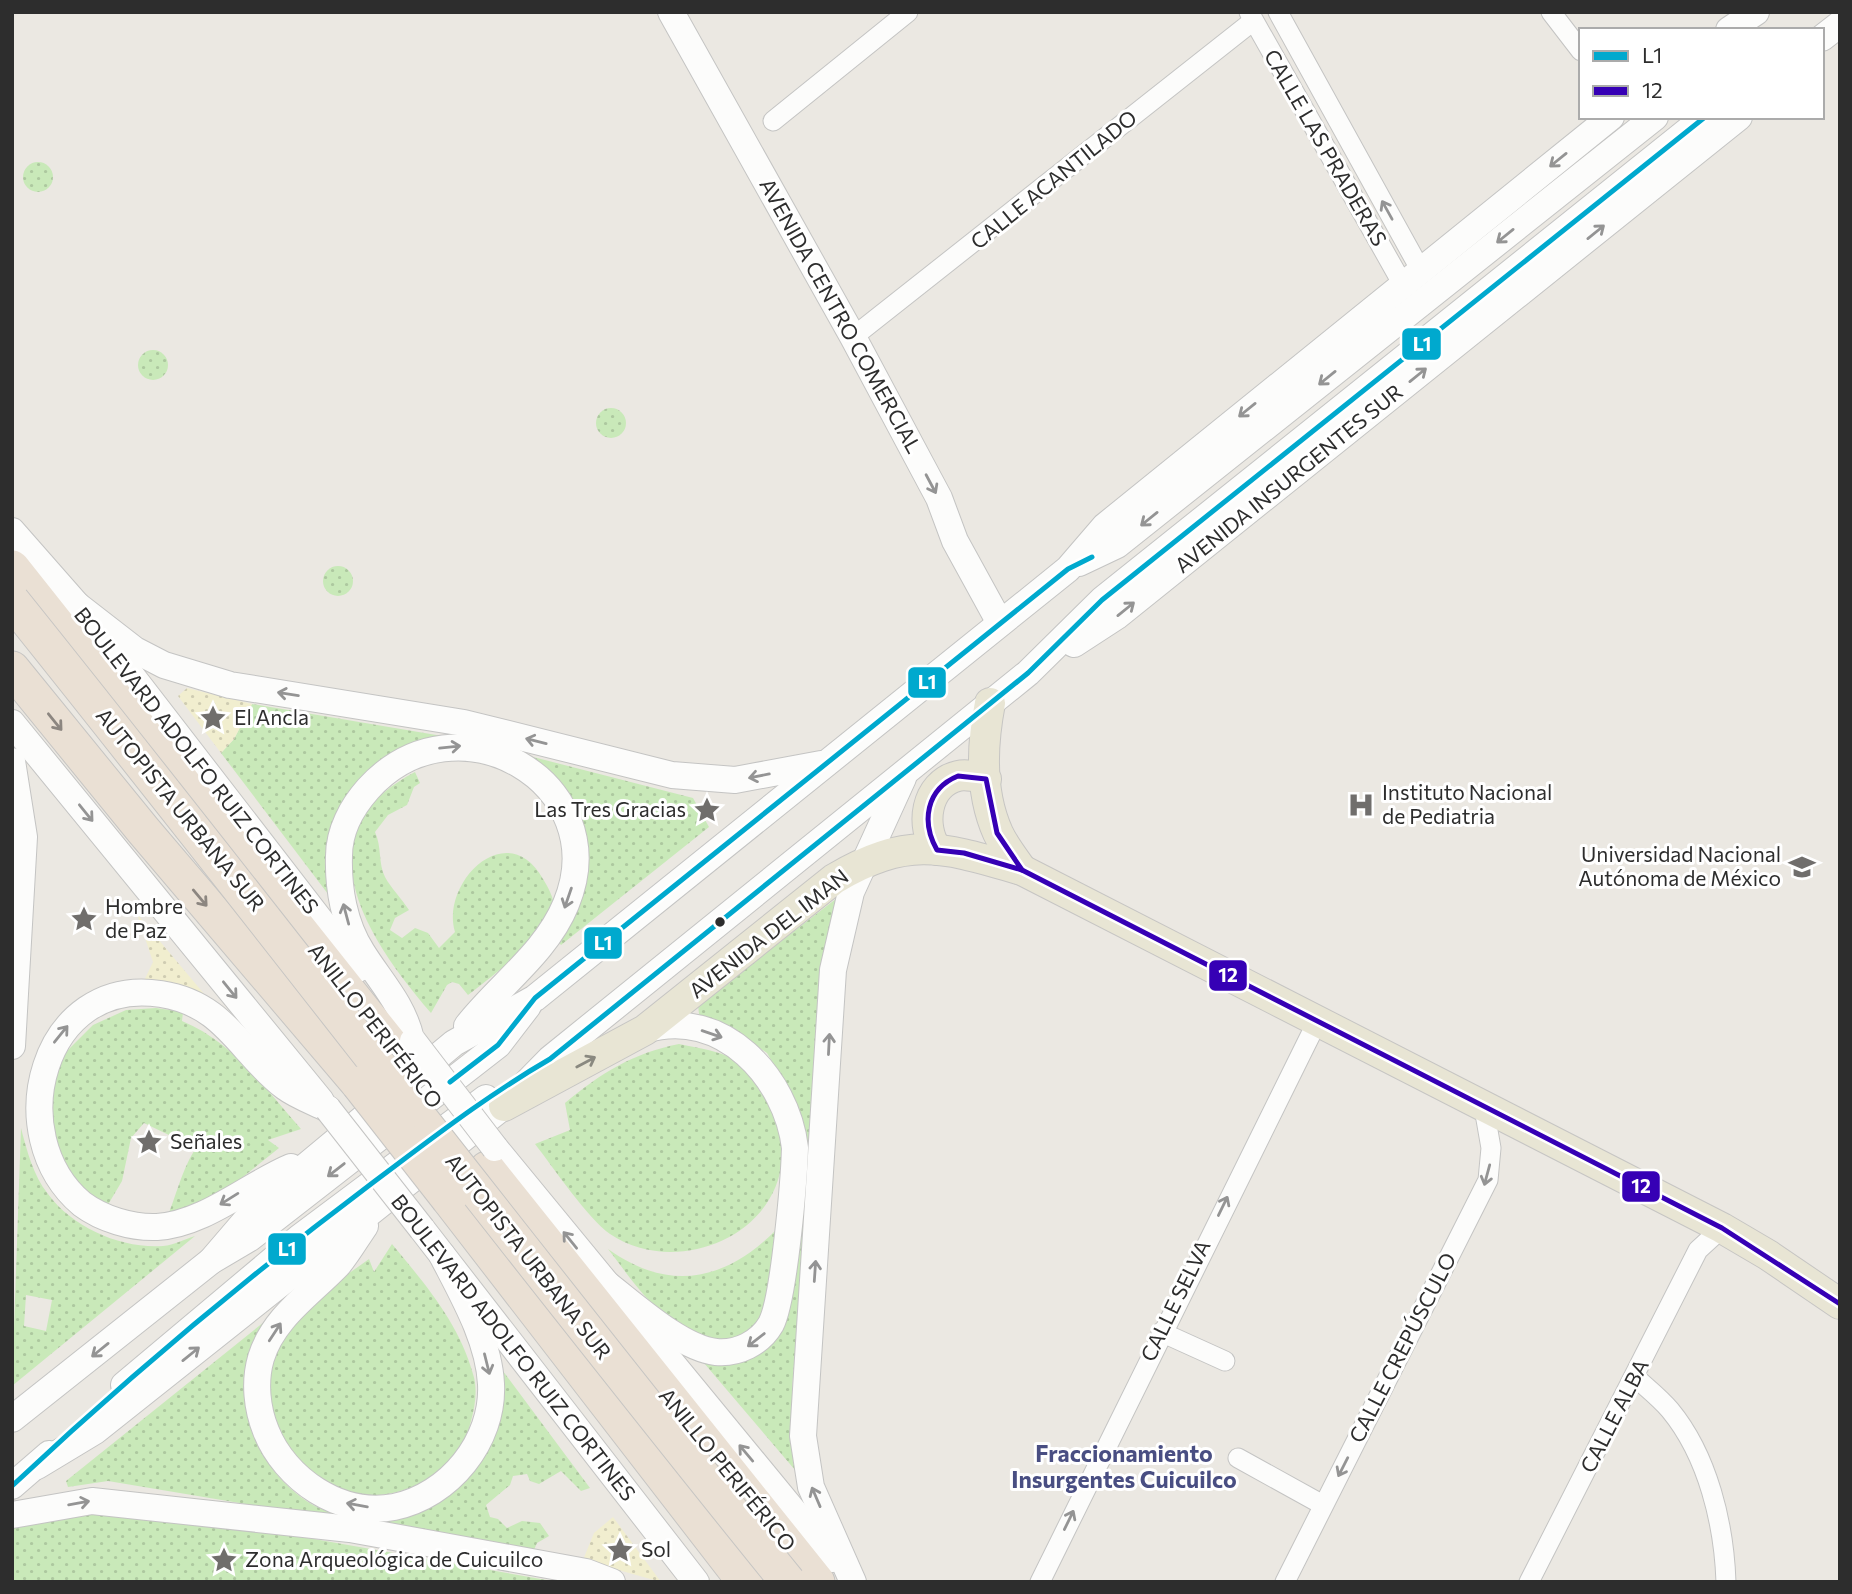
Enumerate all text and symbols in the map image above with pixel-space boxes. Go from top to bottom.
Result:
legend [1579,28,1824,119]
text: L1 [1642,42,1662,67]
street label: CALLE LAS PRADERAS [1260,45,1393,250]
text: 12 [1642,77,1663,102]
street label: CALLE ACANTILADO [965,104,1141,254]
one-way arrow [1549,152,1567,168]
street label: AVENIDA CENTRO COMERCIAL [755,174,927,457]
one-way arrow [1380,200,1393,221]
one-way arrow [1586,225,1604,240]
one-way arrow [1497,228,1515,244]
line badge: L1 [1401,327,1442,361]
text: L1 [1413,332,1431,355]
one-way arrow [1409,367,1427,382]
one-way arrow [1319,370,1337,385]
street label: AVENIDA INSURGENTES SUR [1169,378,1407,577]
one-way arrow [1238,402,1256,418]
one-way arrow [925,473,938,494]
one-way arrow [1141,512,1159,527]
one-way arrow [1117,601,1135,616]
street label: BOULEVARD ADOLFO RUIZ CORTINES [70,602,325,918]
line badge: L1 [907,666,947,699]
text: L1 [918,670,936,693]
one-way arrow [278,687,300,700]
street label: AUTOPISTA URBANA SUR [92,703,271,916]
place icon: El Ancla [198,703,228,733]
place label: El Ancla [234,704,309,729]
one-way arrow [48,713,63,731]
one-way arrow [525,734,548,747]
one-way arrow [438,741,461,754]
one-way arrow [748,770,771,783]
place label: Instituto Nacional de Pediatria [1382,779,1552,828]
hospital icon: Instituto Nacional de Pediatria [1346,790,1376,820]
place icon: Las Tres Gracias [692,795,722,825]
place label: Las Tres Gracias [534,796,686,821]
one-way arrow [79,804,94,822]
place label: Universidad Nacional Autónoma de México [1578,841,1781,890]
school or university icon: Universidad Nacional Autónoma de México [1787,852,1817,882]
street label: AVENIDA DEL IMAN [683,863,853,1003]
one-way arrow [561,886,573,908]
one-way arrow [192,888,208,906]
place label: Hombre de Paz [105,893,183,942]
one-way arrow [339,903,352,925]
place icon: Hombre de Paz [69,904,99,934]
unlabelled marker [713,915,727,929]
line badge: L1 [583,926,623,960]
text: L1 [594,931,612,954]
street label: ANILLO PERIFÉRICO [304,938,448,1113]
line badge: 12 [1208,959,1248,992]
text: 12 [1218,963,1238,986]
one-way arrow [222,980,238,998]
one-way arrow [53,1025,68,1043]
one-way arrow [700,1029,722,1041]
one-way arrow [822,1033,835,1056]
one-way arrow [575,1055,596,1068]
place icon: Señales [134,1127,164,1157]
place label: Señales [170,1128,242,1153]
street label: AUTOPISTA URBANA SUR [441,1148,617,1364]
one-way arrow [328,1163,346,1178]
one-way arrow [1480,1164,1493,1186]
line badge: 12 [1621,1170,1661,1203]
text: 12 [1631,1174,1651,1197]
street label: BOULEVARD ADOLFO RUIZ CORTINES [387,1189,642,1505]
one-way arrow [220,1192,240,1206]
one-way arrow [1217,1196,1231,1217]
line badge: L1 [267,1232,307,1266]
one-way arrow [562,1232,577,1250]
street label: CALLE SELVA [1135,1236,1215,1365]
text: L1 [278,1237,296,1260]
street label: CALLE CREPÚSCULO [1343,1248,1460,1446]
one-way arrow [808,1260,821,1283]
one-way arrow [268,1322,282,1342]
one-way arrow [747,1332,765,1347]
one-way arrow [91,1342,109,1357]
one-way arrow [181,1346,199,1361]
one-way arrow [481,1352,494,1374]
street label: CALLE ALBA [1574,1354,1653,1476]
street label: ANILLO PERIFÉRICO [655,1382,802,1556]
district label: Fraccionamiento Insurgentes Cuicuilco [1011,1439,1237,1493]
one-way arrow [739,1444,755,1462]
one-way arrow [1335,1456,1349,1476]
one-way arrow [808,1487,821,1508]
one-way arrow [68,1496,90,1509]
one-way arrow [346,1498,369,1511]
one-way arrow [1063,1510,1077,1531]
place icon: Sol [605,1535,635,1565]
place label: Sol [641,1536,671,1561]
place icon: Zona Arqueológica de Cuicuilco [209,1545,239,1575]
place label: Zona Arqueológica de Cuicuilco [245,1546,543,1571]

